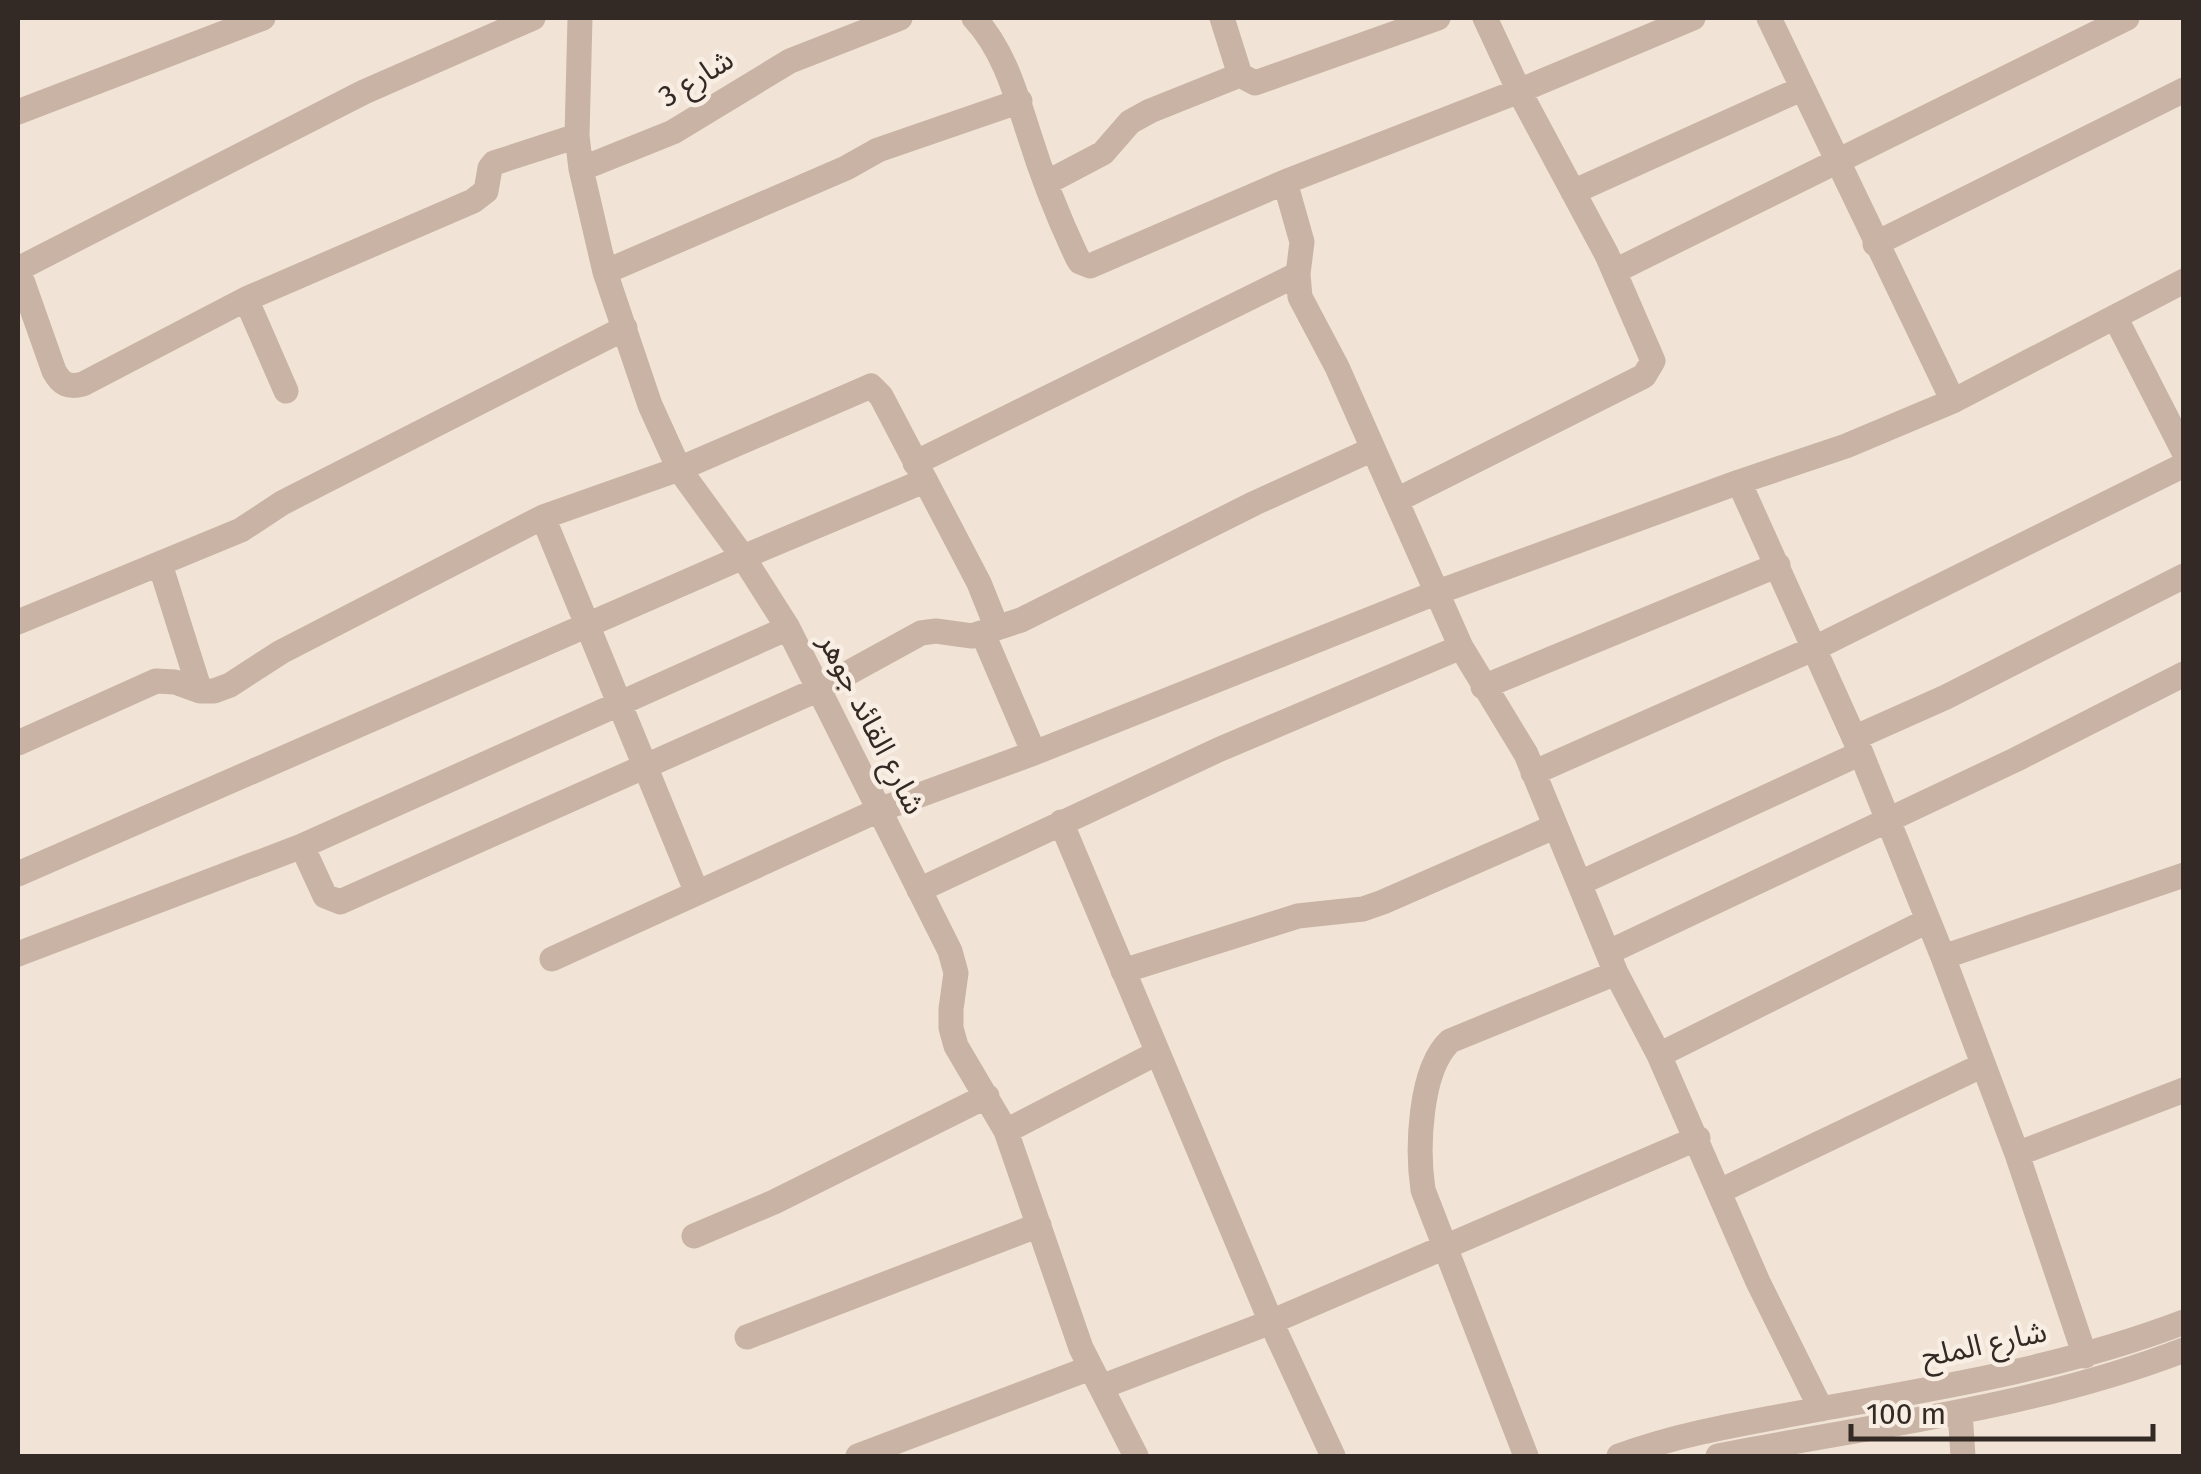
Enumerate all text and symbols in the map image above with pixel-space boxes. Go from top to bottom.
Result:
street label: شارع 3 [652,41,742,118]
street label: شارع القائد جوهر [807,627,933,822]
street label: شارع الملح [1918,1313,2051,1379]
scale bar [1851,1379,2154,1441]
text: 100 m [1866,1396,1946,1432]

